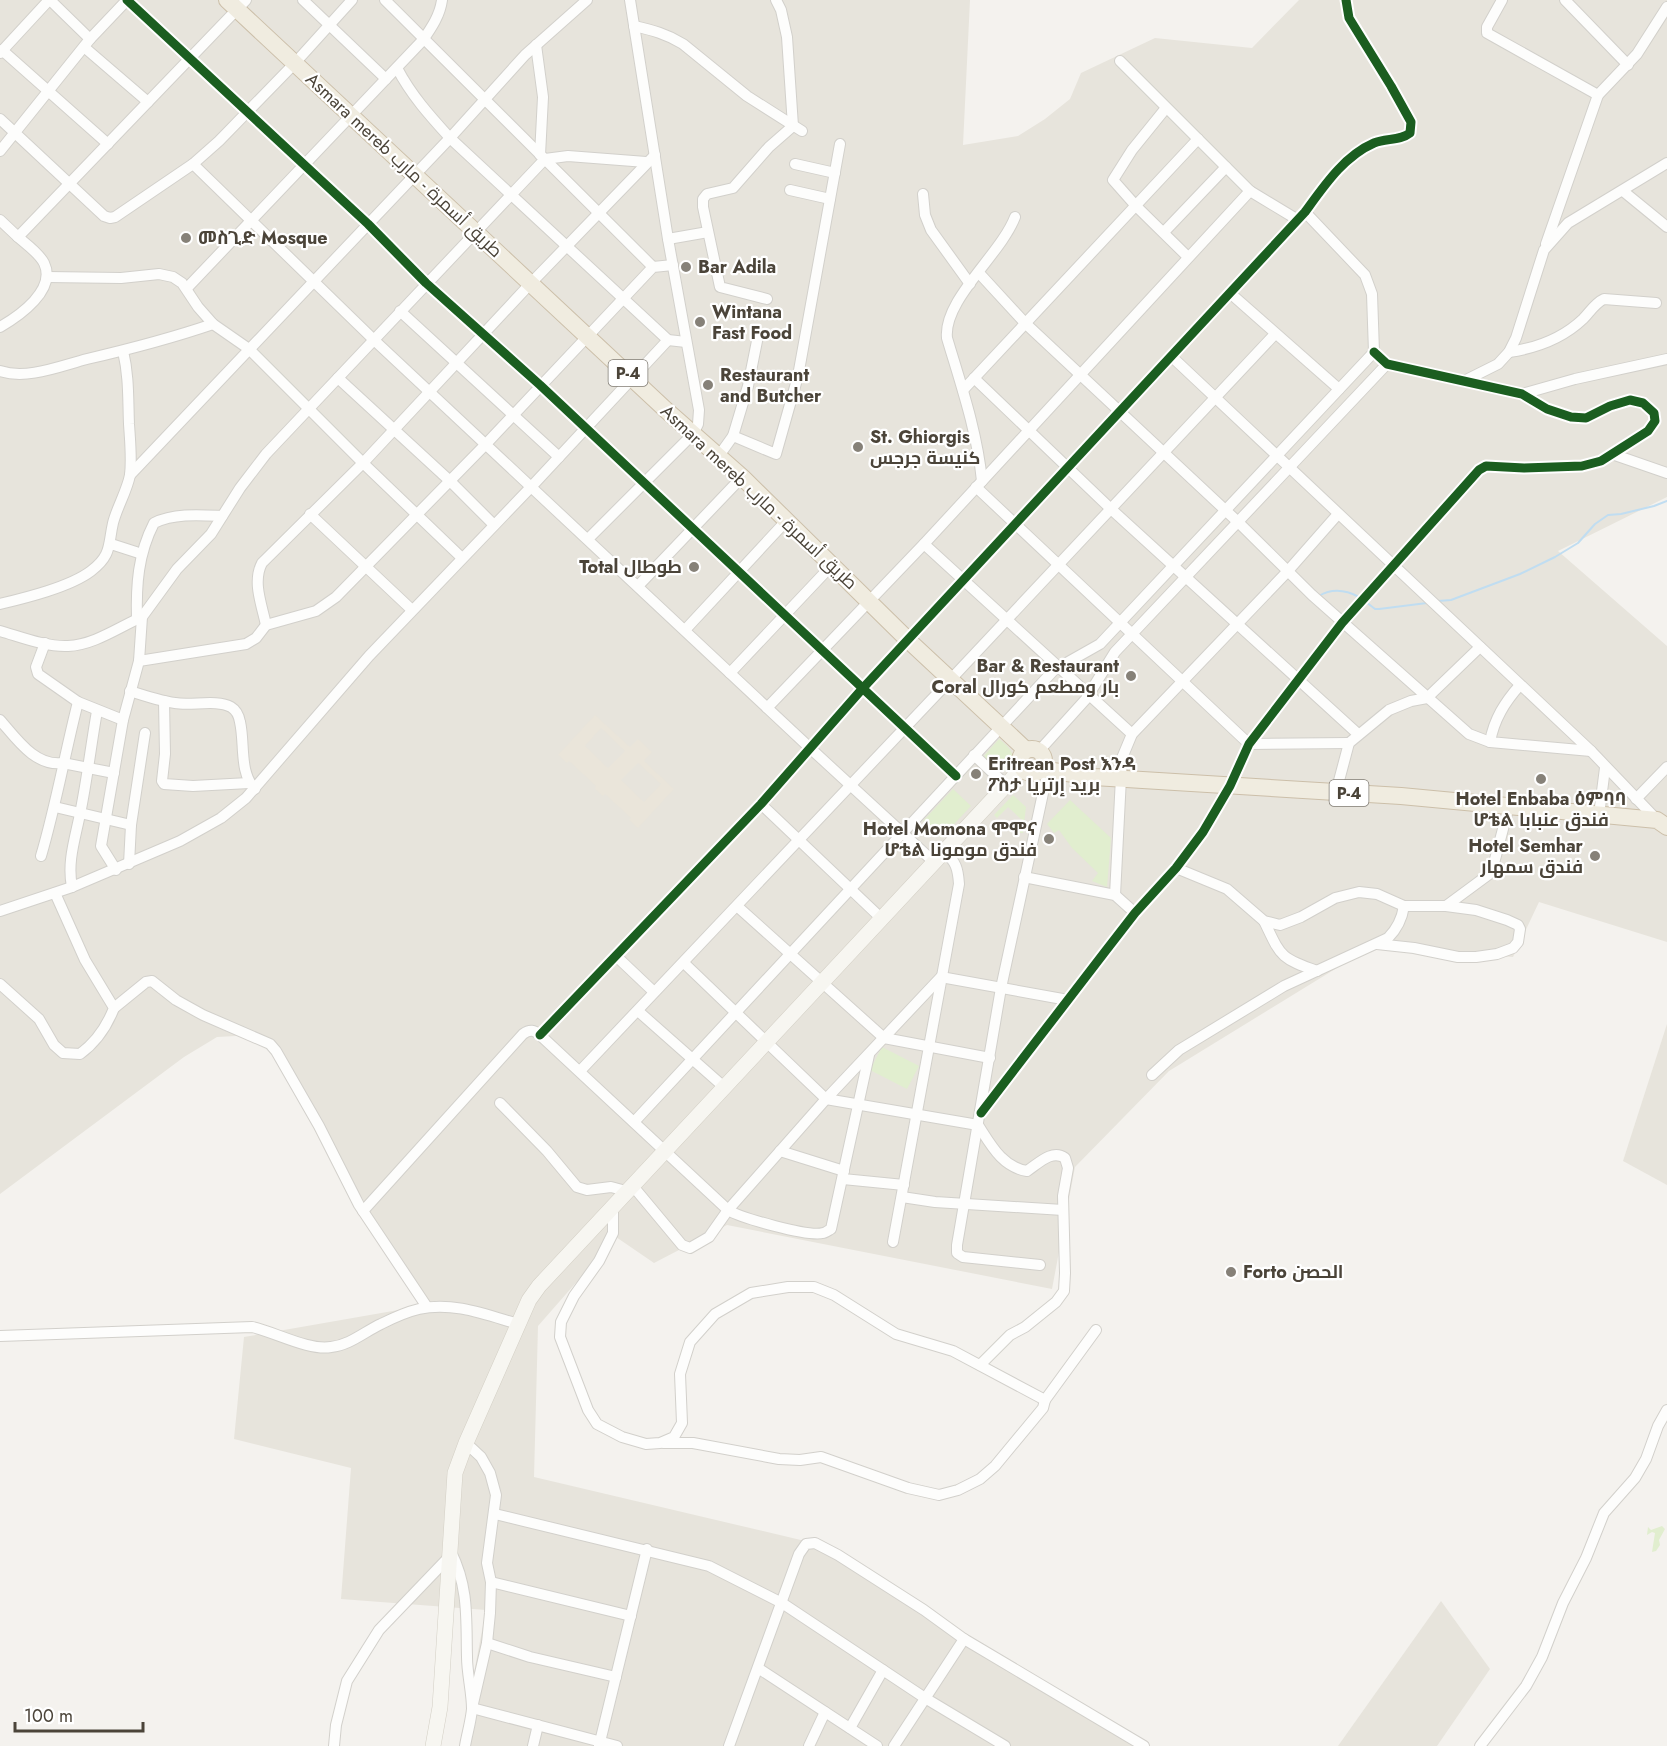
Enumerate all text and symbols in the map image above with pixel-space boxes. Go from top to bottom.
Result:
street label: Asmara mereb طريق أسمرة - مارب [300,67,508,263]
place label: መስጊድ Mosque [198,225,328,251]
marker: መስጊድ Mosque [179,231,193,245]
place label: Bar Adila [698,254,776,280]
marker: Bar Adila [679,260,693,274]
place label: Wintana Fast Food [712,299,792,346]
marker: Wintana Fast Food [693,315,707,329]
road number: P-4 [608,360,648,386]
place label: Restaurant and Butcher [720,362,822,409]
marker: Restaurant and Butcher [701,378,715,392]
street label: Asmara mereb طريق أسمرة - مارب [655,399,863,595]
place label: St. Ghiorgis كنيسة جرجس [870,424,980,471]
marker: St. Ghiorgis كنيسة جرجس [851,440,865,454]
place label: Total طوطال [579,554,682,580]
marker: Total طوطال [687,560,701,574]
place label: Bar & Restaurant Coral بار ومطعم كورال [932,653,1119,700]
marker: Bar & Restaurant Coral بار ومطعم كورال [1124,669,1138,683]
place label: Eritrean Post እንዳ ፖስታ بريد إرتريا [988,751,1137,798]
marker: Eritrean Post እንዳ ፖስታ بريد إرتريا [969,767,983,781]
marker: Hotel Enbaba ዕምባባ ሆቴል فندق عنبابا [1534,772,1548,786]
road number: P-4 [1330,780,1368,806]
place label: Hotel Enbaba ዕምባባ ሆቴል فندق عنبابا [1456,786,1626,833]
place label: Hotel Momona ሞሞና ሆቴል فندق مومونا [863,816,1037,863]
marker: Hotel Momona ሞሞና ሆቴል فندق مومونا [1042,832,1056,846]
place label: Hotel Semhar فندق سمهار [1468,833,1584,880]
marker: Hotel Semhar فندق سمهار [1588,849,1602,863]
place label: Forto الحصن [1243,1259,1344,1285]
marker: Forto الحصن [1224,1265,1238,1279]
scale bar [15,1695,142,1733]
text: 100 m [24,1703,73,1729]

